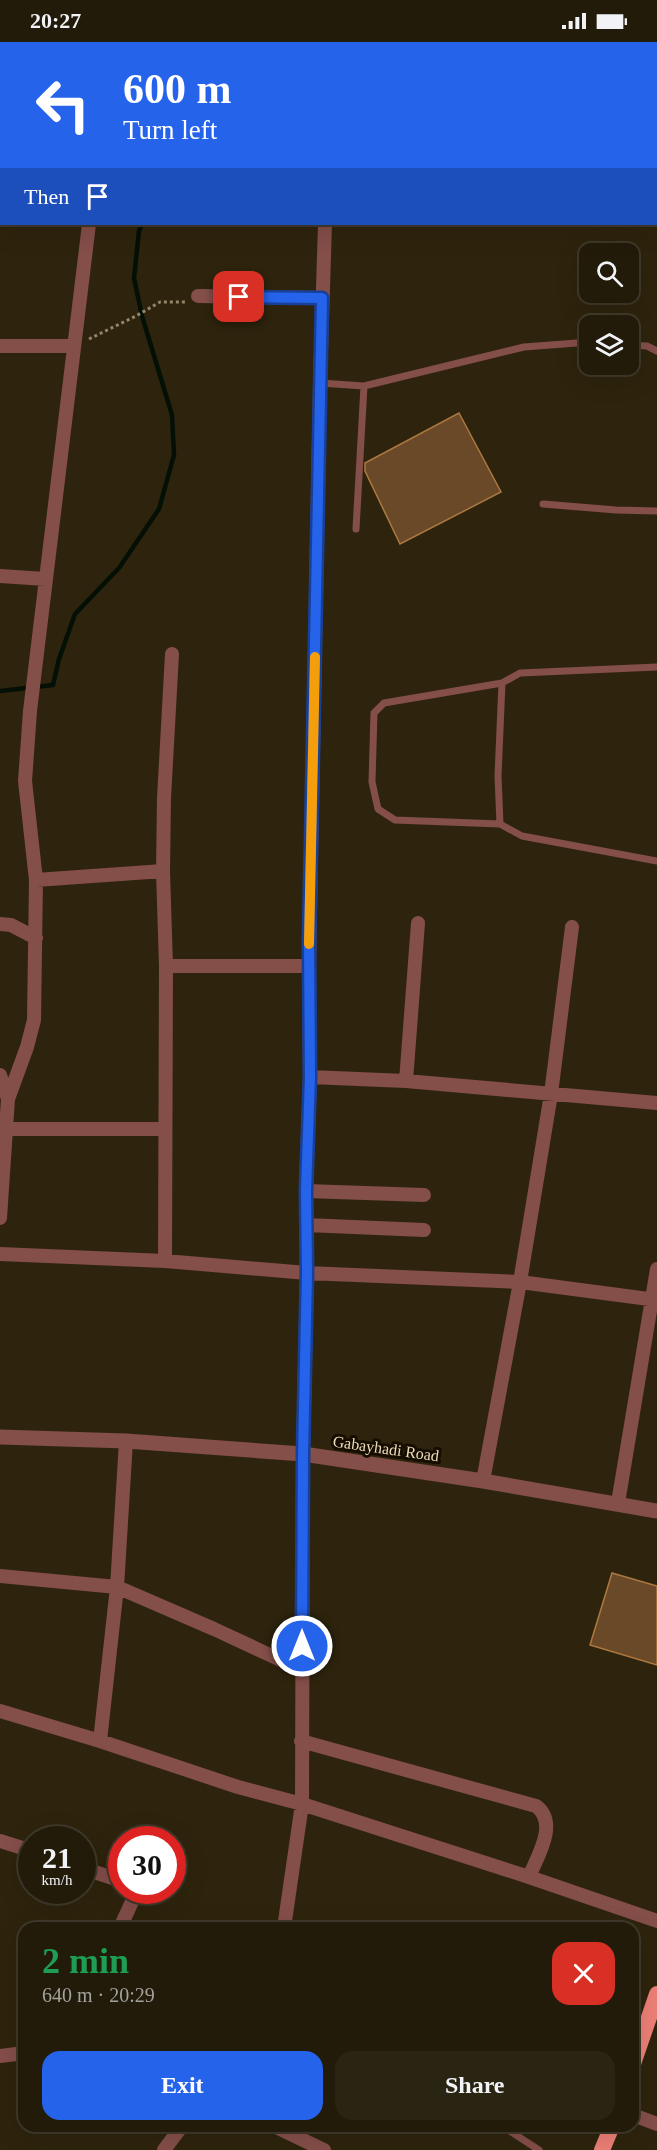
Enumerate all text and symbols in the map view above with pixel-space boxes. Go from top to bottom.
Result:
text: 20:27 [30,8,81,33]
icon: left [24,66,102,144]
text: 600 m [123,66,232,112]
text: Turn left [123,115,217,145]
icon: arrive [81,180,114,213]
text: Then [24,184,69,209]
map controls [579,243,639,375]
button: search [579,243,639,303]
pin [213,271,264,322]
icon: arrive [222,280,255,313]
button: layers [579,315,639,375]
street label: Gabayhadi Road [332,1433,440,1465]
position arrow [270,1614,334,1678]
speed limit sign: 30 [108,1826,186,1904]
text: 21 [42,1841,72,1874]
text: km/h [42,1872,72,1888]
text: 2 min [42,1941,129,1981]
button: close [552,1942,615,2005]
text: 640 m · 20:29 [42,1984,155,2006]
button: Exit [42,2051,323,2120]
button: Share [335,2051,615,2120]

